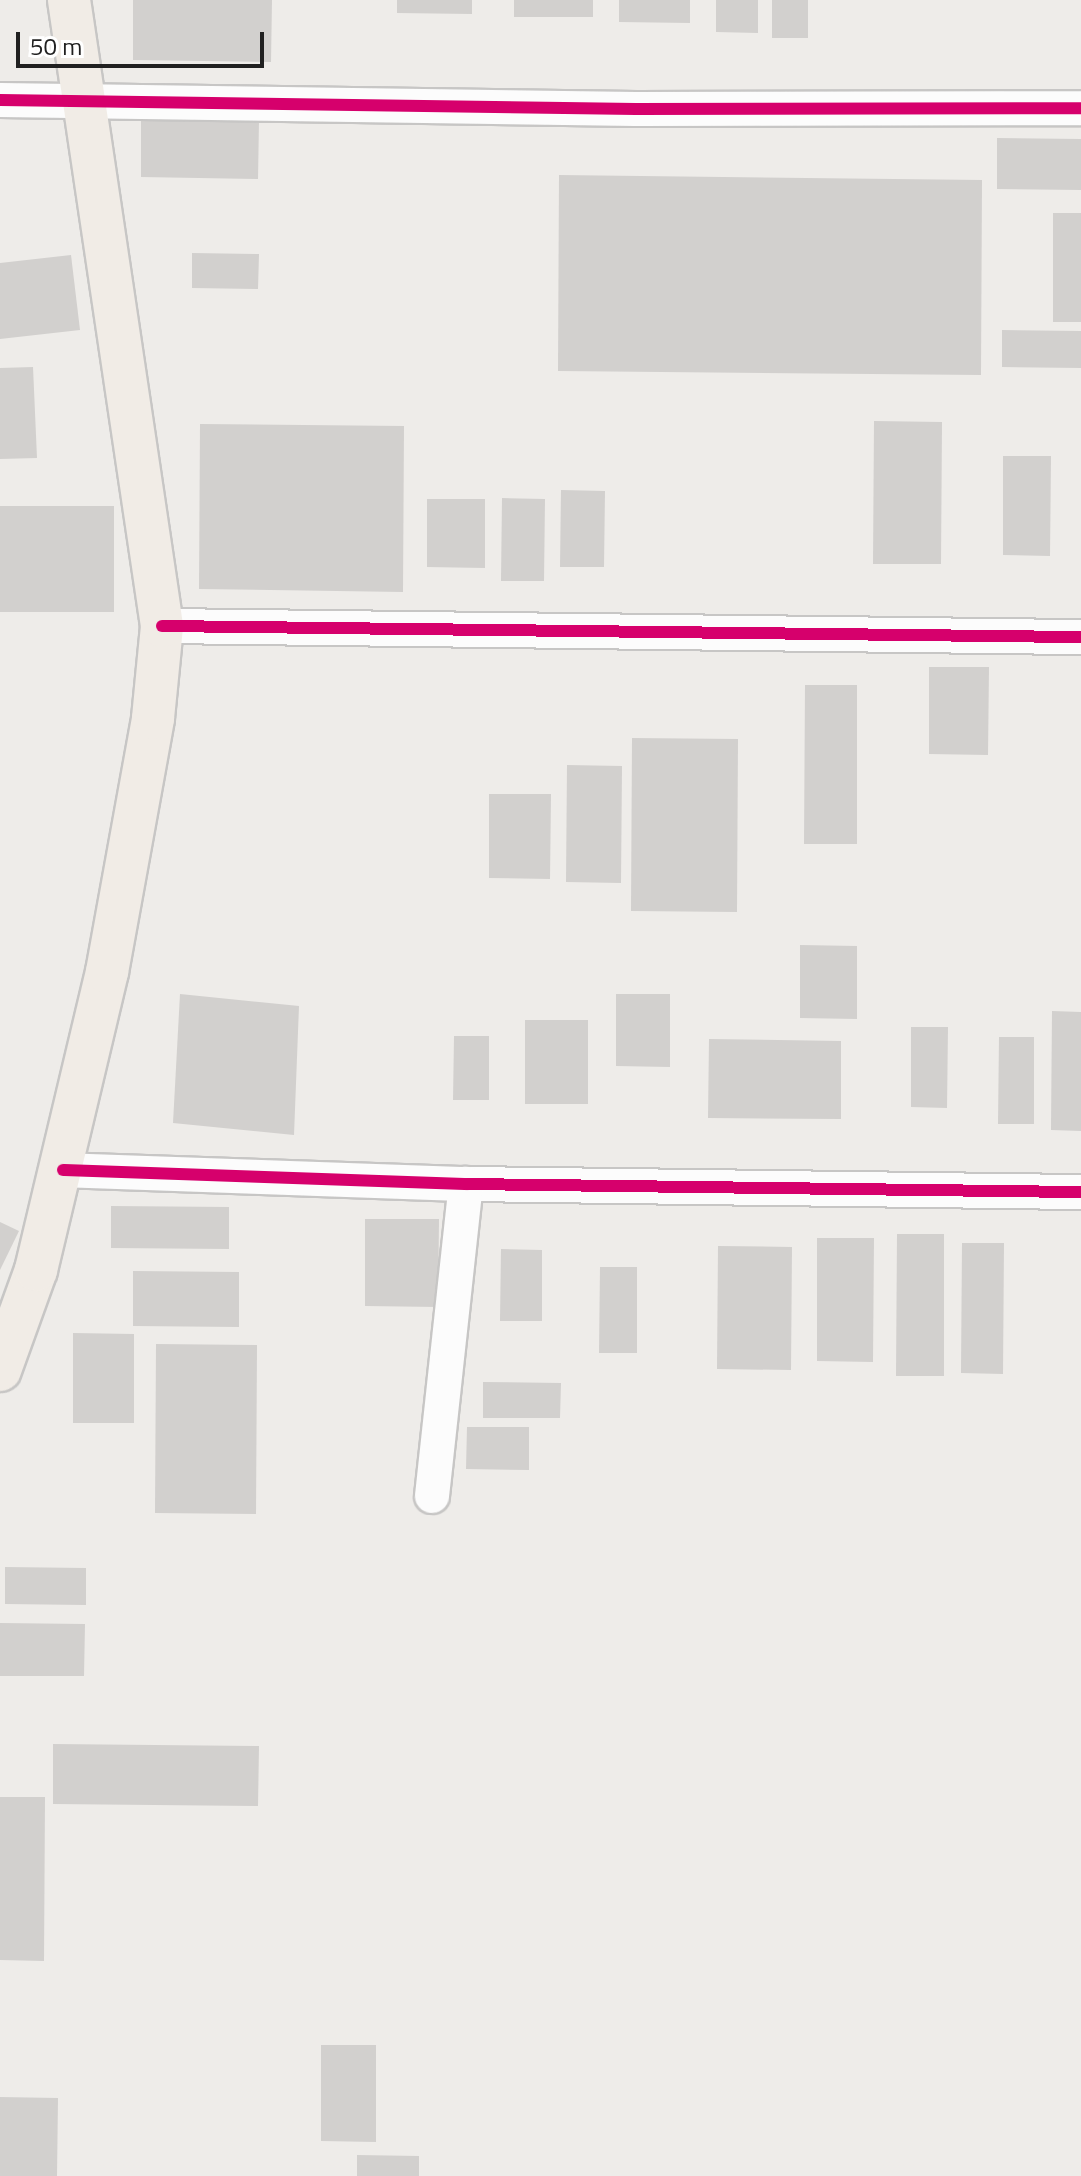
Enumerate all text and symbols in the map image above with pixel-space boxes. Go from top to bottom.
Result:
scale bar [20,16,268,66]
text: 50 m [30,28,82,64]

